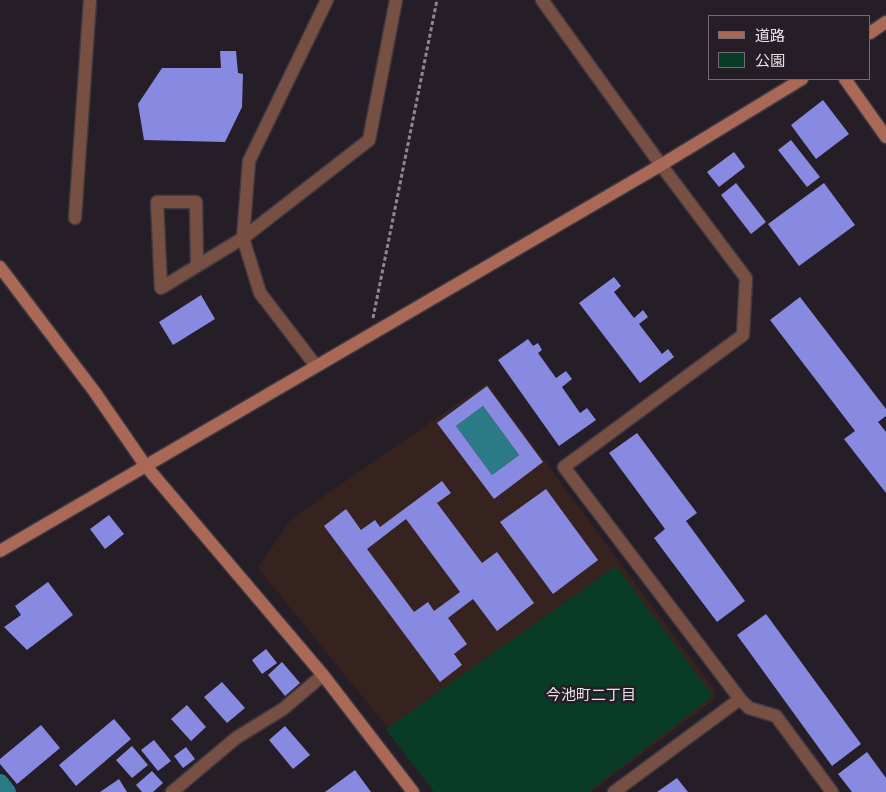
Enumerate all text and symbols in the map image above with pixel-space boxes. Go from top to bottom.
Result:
legend [708,15,871,80]
text: 道路 [755,27,785,45]
text: 公園 [755,52,785,70]
district label: 今池町二丁目 [546,687,636,705]

